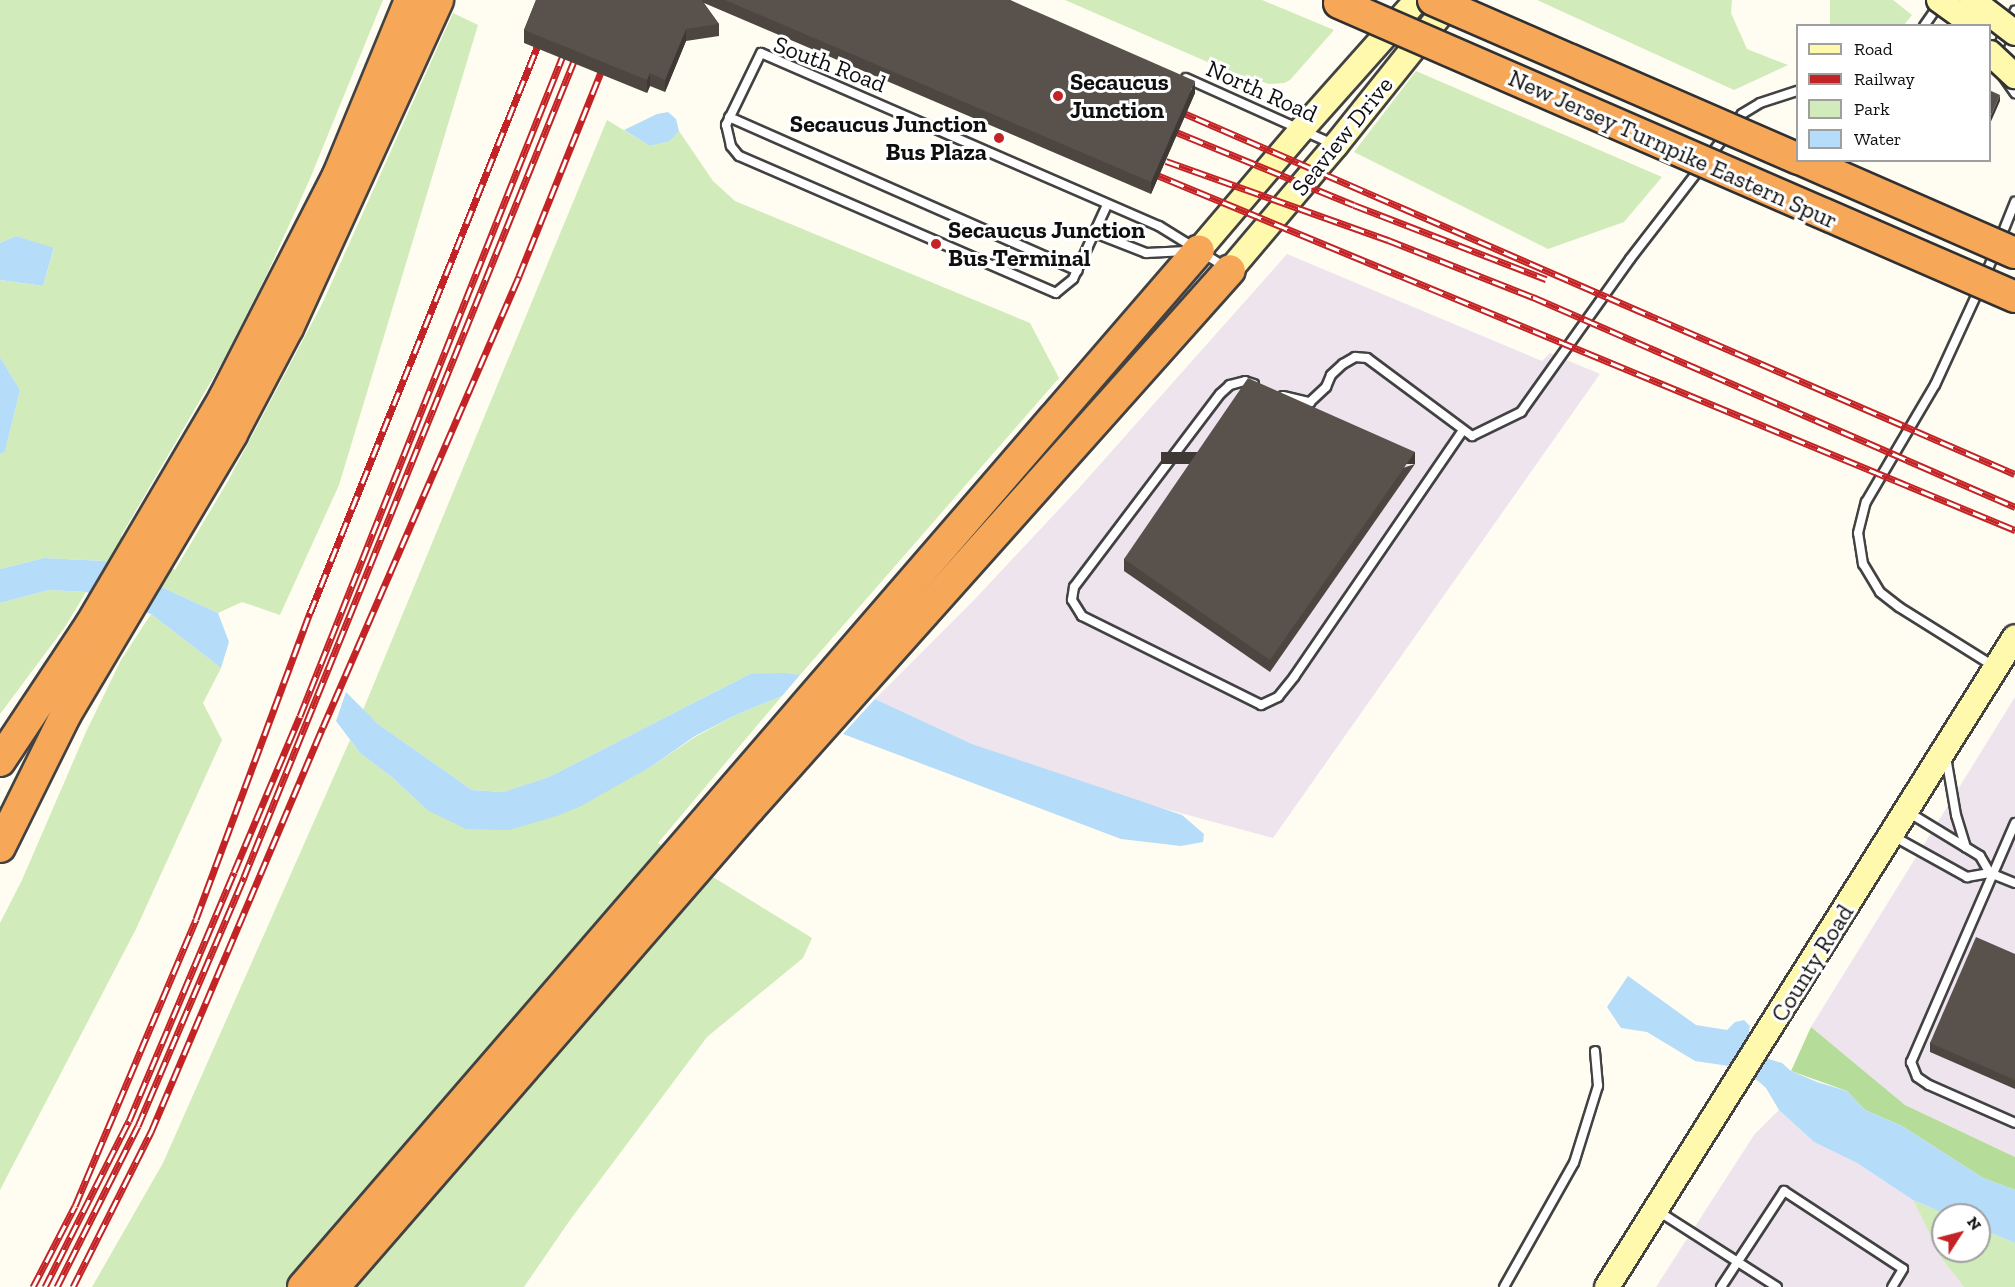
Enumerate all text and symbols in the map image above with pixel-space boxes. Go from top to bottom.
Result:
legend [1796,24,1991,162]
street label: South Road [770,29,890,99]
text: Road [1854,38,1893,60]
street label: North Road [1202,54,1322,128]
street label: New Jersey Turnpike Eastern Spur [1503,63,1843,235]
place label: Secaucus Junction [1070,68,1169,124]
text: Railway [1854,68,1915,90]
street label: Seaview Drive [1285,70,1399,202]
marker: Secaucus Junction [1051,89,1065,103]
text: Park [1854,98,1890,120]
place label: Secaucus Junction Bus Plaza [789,110,987,166]
text: Water [1854,128,1901,150]
marker: Secaucus Junction Bus Plaza [992,131,1006,145]
place label: Secaucus Junction Bus Terminal [948,216,1146,272]
marker: Secaucus Junction Bus Terminal [929,237,943,251]
street label: County Road [1764,899,1860,1027]
north arrow [1931,1203,1991,1263]
text: N [1963,1213,1986,1234]

